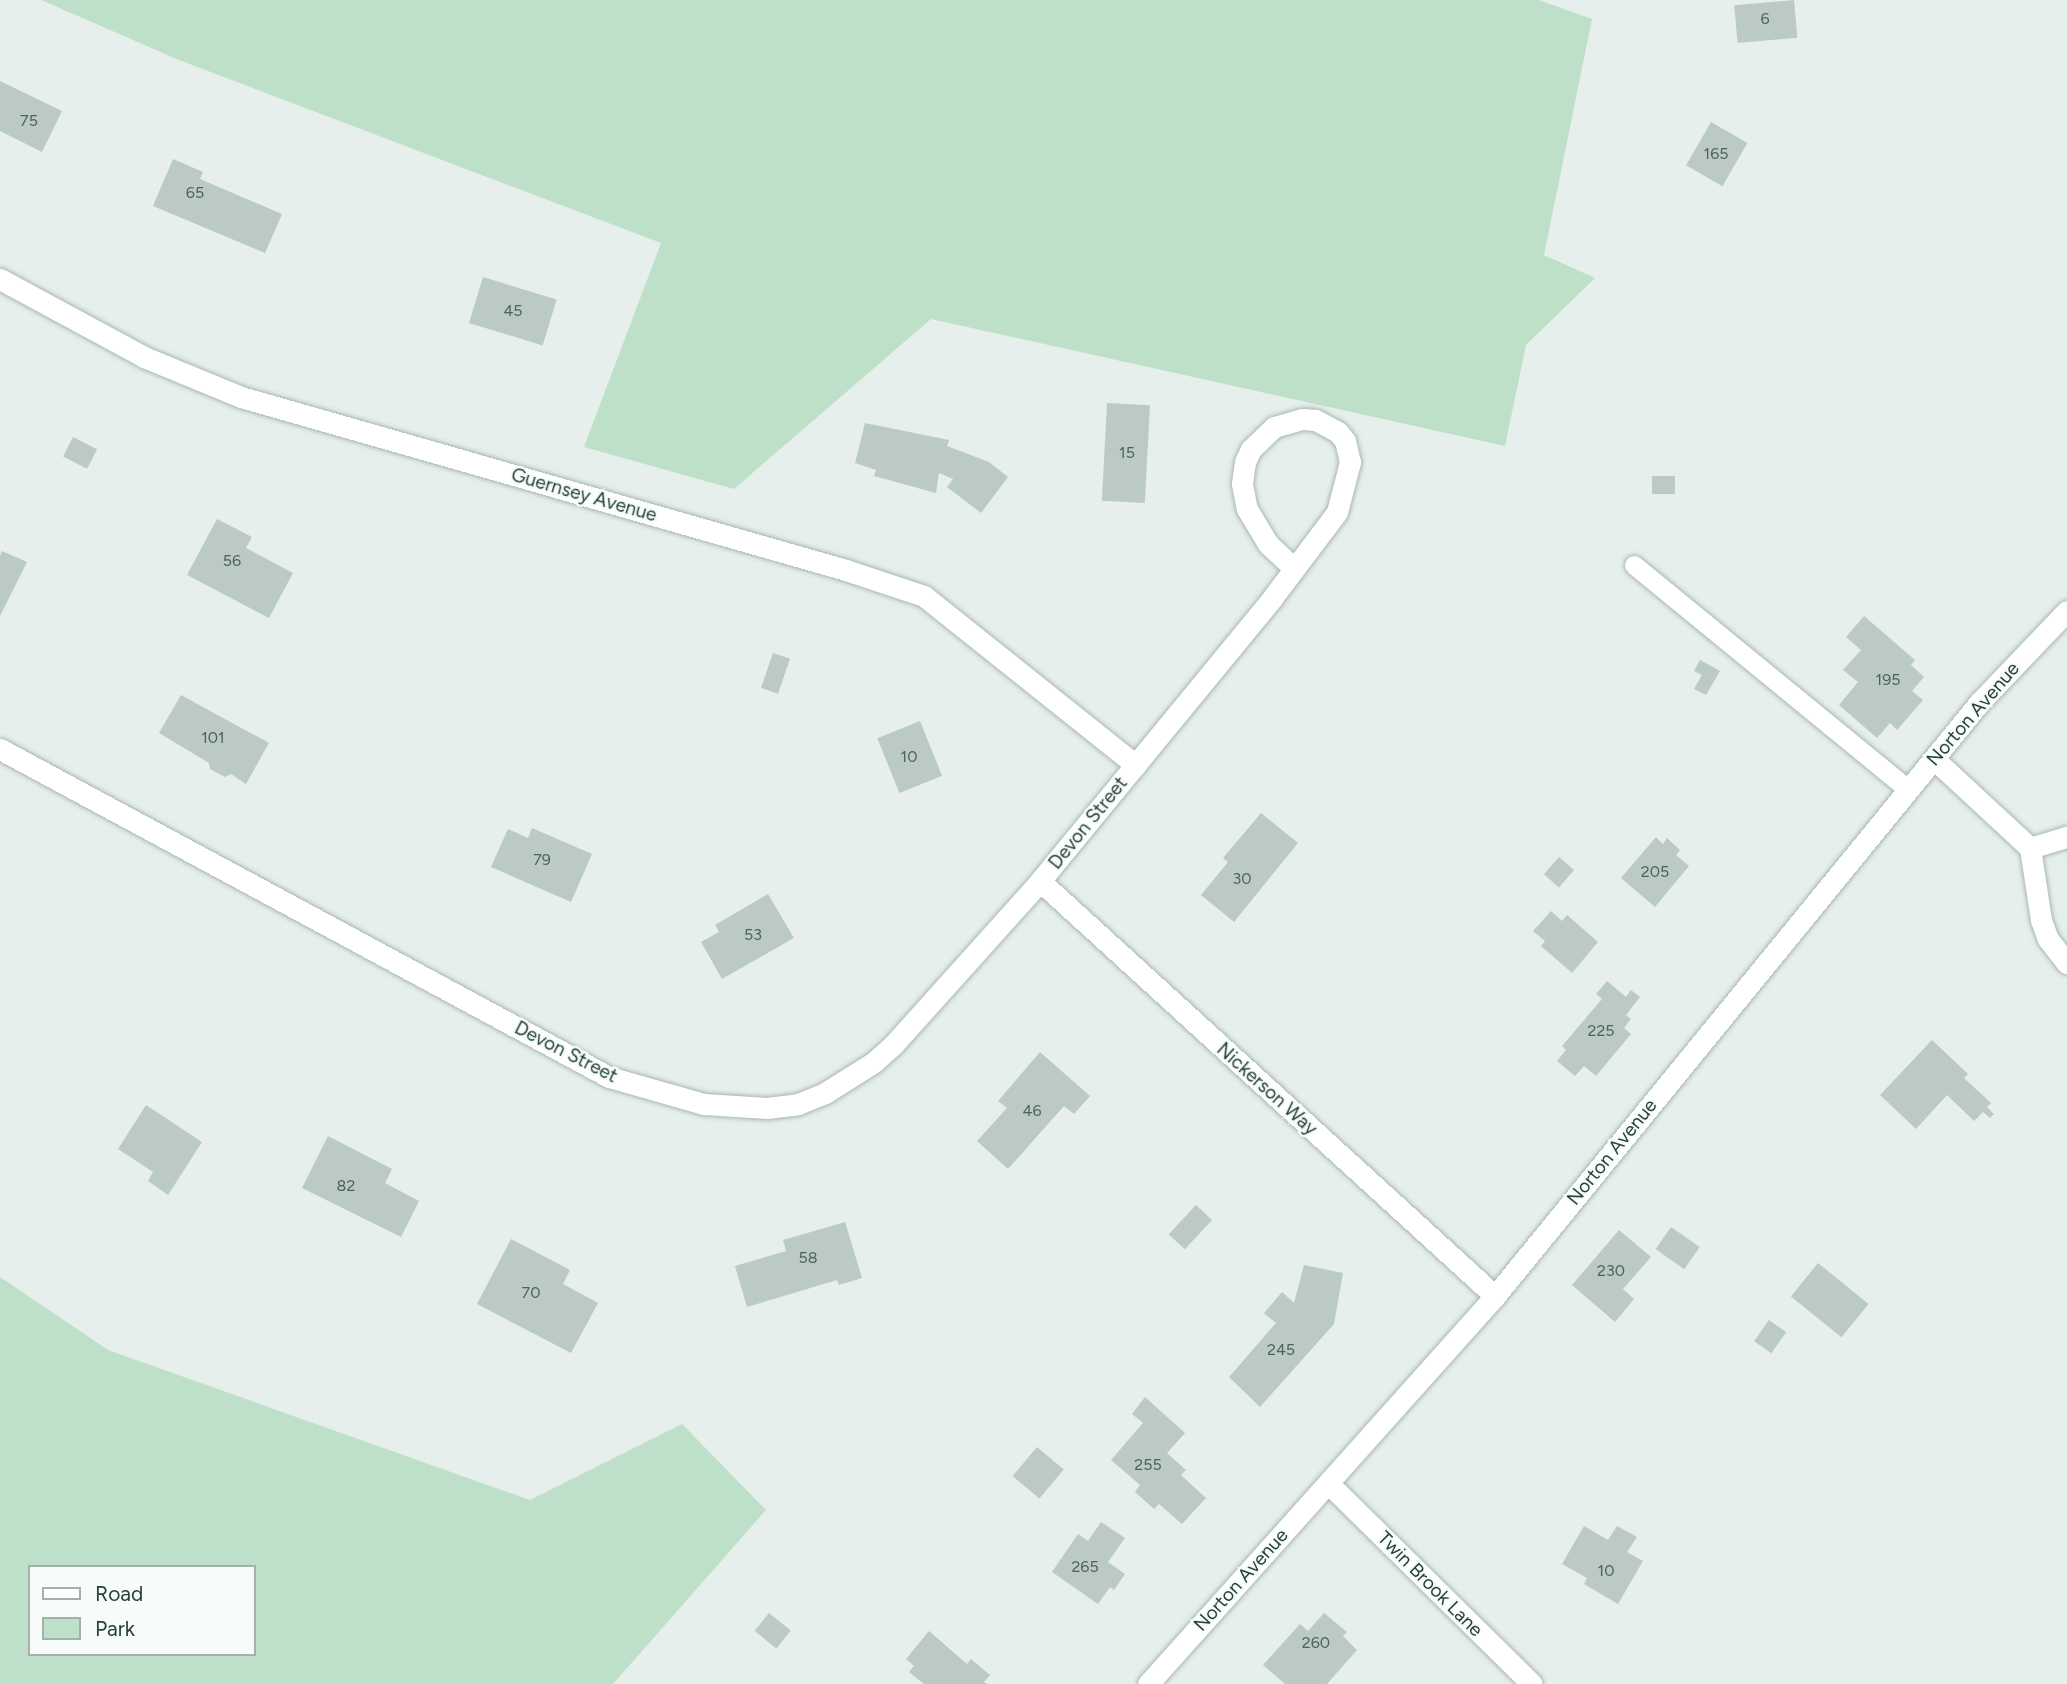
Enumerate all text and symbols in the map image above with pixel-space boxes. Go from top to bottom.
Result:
house number: 6 [1760,9,1770,29]
house number: 75 [20,111,38,131]
house number: 165 [1704,144,1728,164]
house number: 65 [186,183,204,203]
house number: 45 [503,301,523,321]
house number: 15 [1119,443,1135,463]
street label: Guernsey Avenue [509,463,659,527]
house number: 56 [223,551,241,571]
street label: Norton Avenue [1922,658,2024,770]
house number: 195 [1876,670,1900,690]
house number: 101 [201,728,225,748]
house number: 10 [901,747,917,767]
street label: Devon Street [1044,772,1132,874]
house number: 79 [533,850,551,870]
house number: 205 [1641,862,1669,882]
house number: 30 [1233,869,1251,889]
house number: 53 [744,925,762,945]
street label: Devon Street [511,1016,621,1088]
house number: 225 [1587,1021,1615,1041]
street label: Nickerson Way [1212,1038,1322,1140]
street label: Norton Avenue [1562,1094,1662,1210]
house number: 46 [1023,1101,1041,1121]
house number: 82 [337,1176,355,1196]
house number: 58 [798,1248,818,1268]
house number: 230 [1597,1261,1625,1281]
house number: 70 [522,1283,540,1303]
house number: 245 [1267,1340,1295,1360]
house number: 255 [1134,1455,1162,1475]
street label: Norton Avenue [1189,1524,1293,1636]
street label: Twin Brook Lane [1373,1527,1487,1641]
house number: 265 [1071,1557,1099,1577]
house number: 10 [1598,1561,1614,1581]
legend [28,1565,256,1656]
text: Road [95,1581,143,1606]
text: Park [95,1616,135,1641]
house number: 260 [1302,1633,1330,1653]

